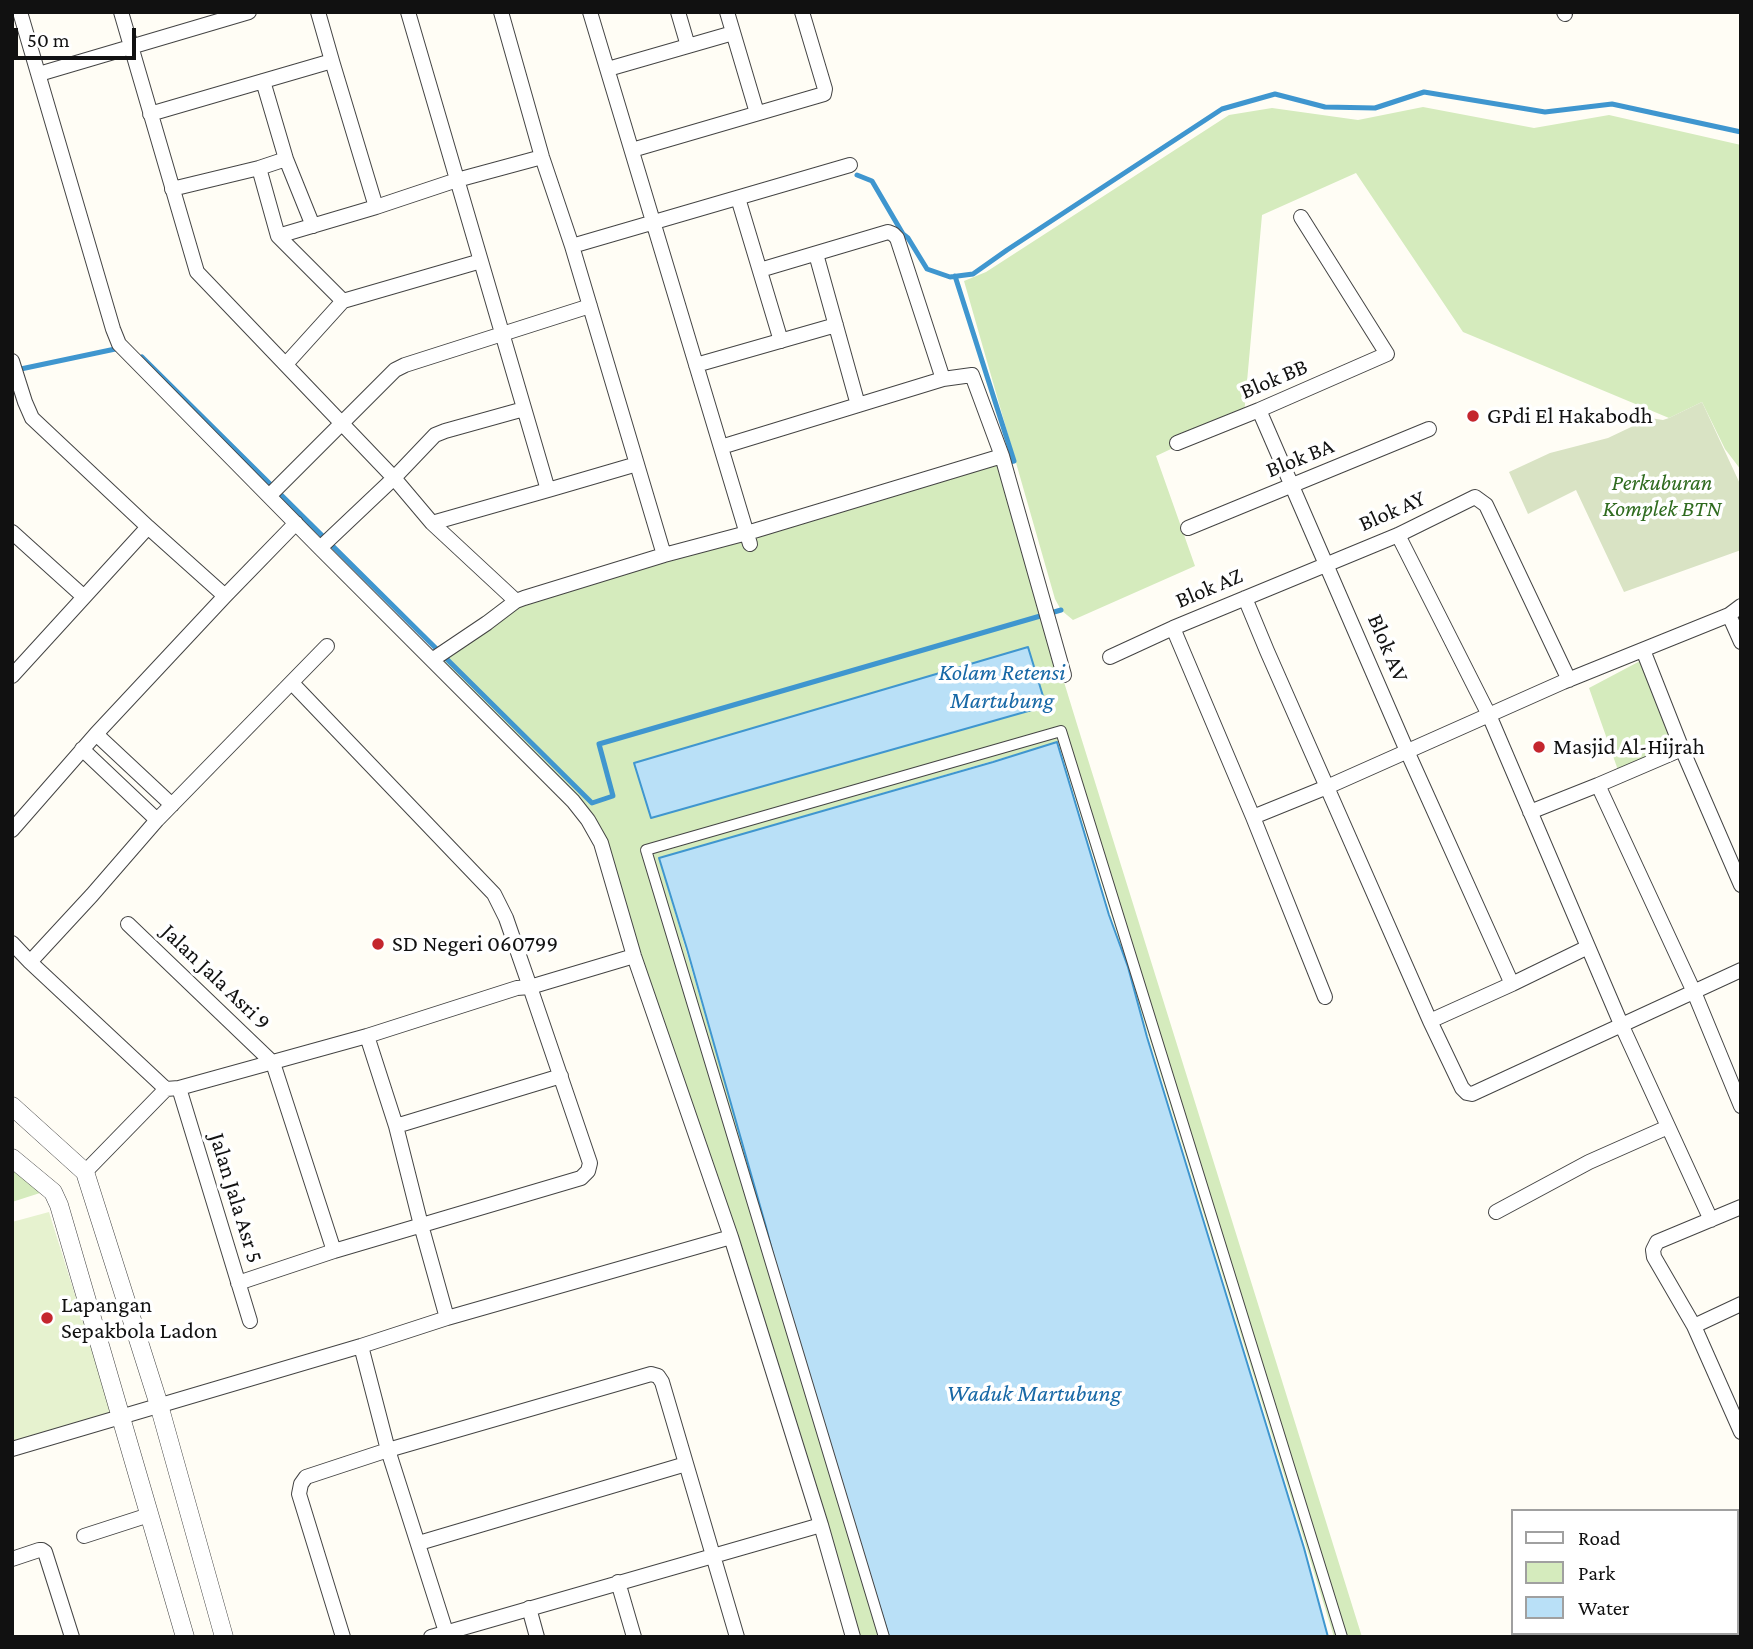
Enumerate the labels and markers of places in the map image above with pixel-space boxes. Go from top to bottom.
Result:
place label: GPdi El Hakabodh [1487,402,1653,430]
marker: GPdi El Hakabodh [1465,408,1481,424]
place label: Masjid Al-Hijrah [1553,733,1705,761]
marker: Masjid Al-Hijrah [1531,739,1547,755]
place label: SD Negeri 060799 [392,930,558,958]
marker: SD Negeri 060799 [370,936,386,952]
place label: Lapangan Sepakbola Ladon [61,1291,218,1345]
marker: Lapangan Sepakbola Ladon [39,1310,55,1326]

